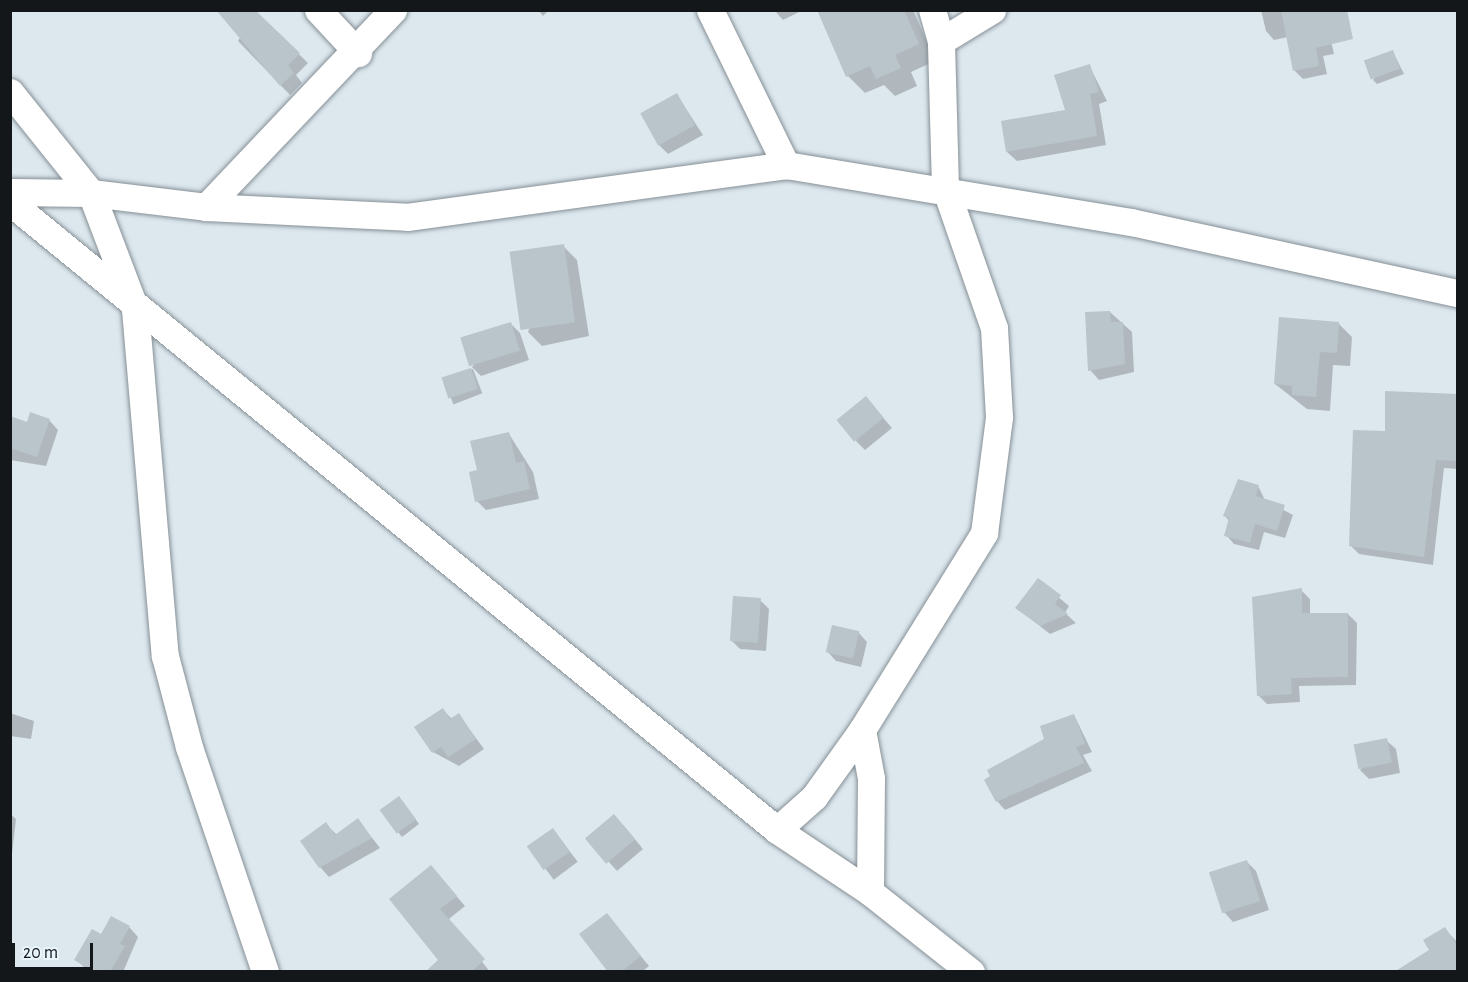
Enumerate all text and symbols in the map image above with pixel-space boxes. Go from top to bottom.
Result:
scale bar [15,931,96,969]
text: 20 m [23,944,58,962]

